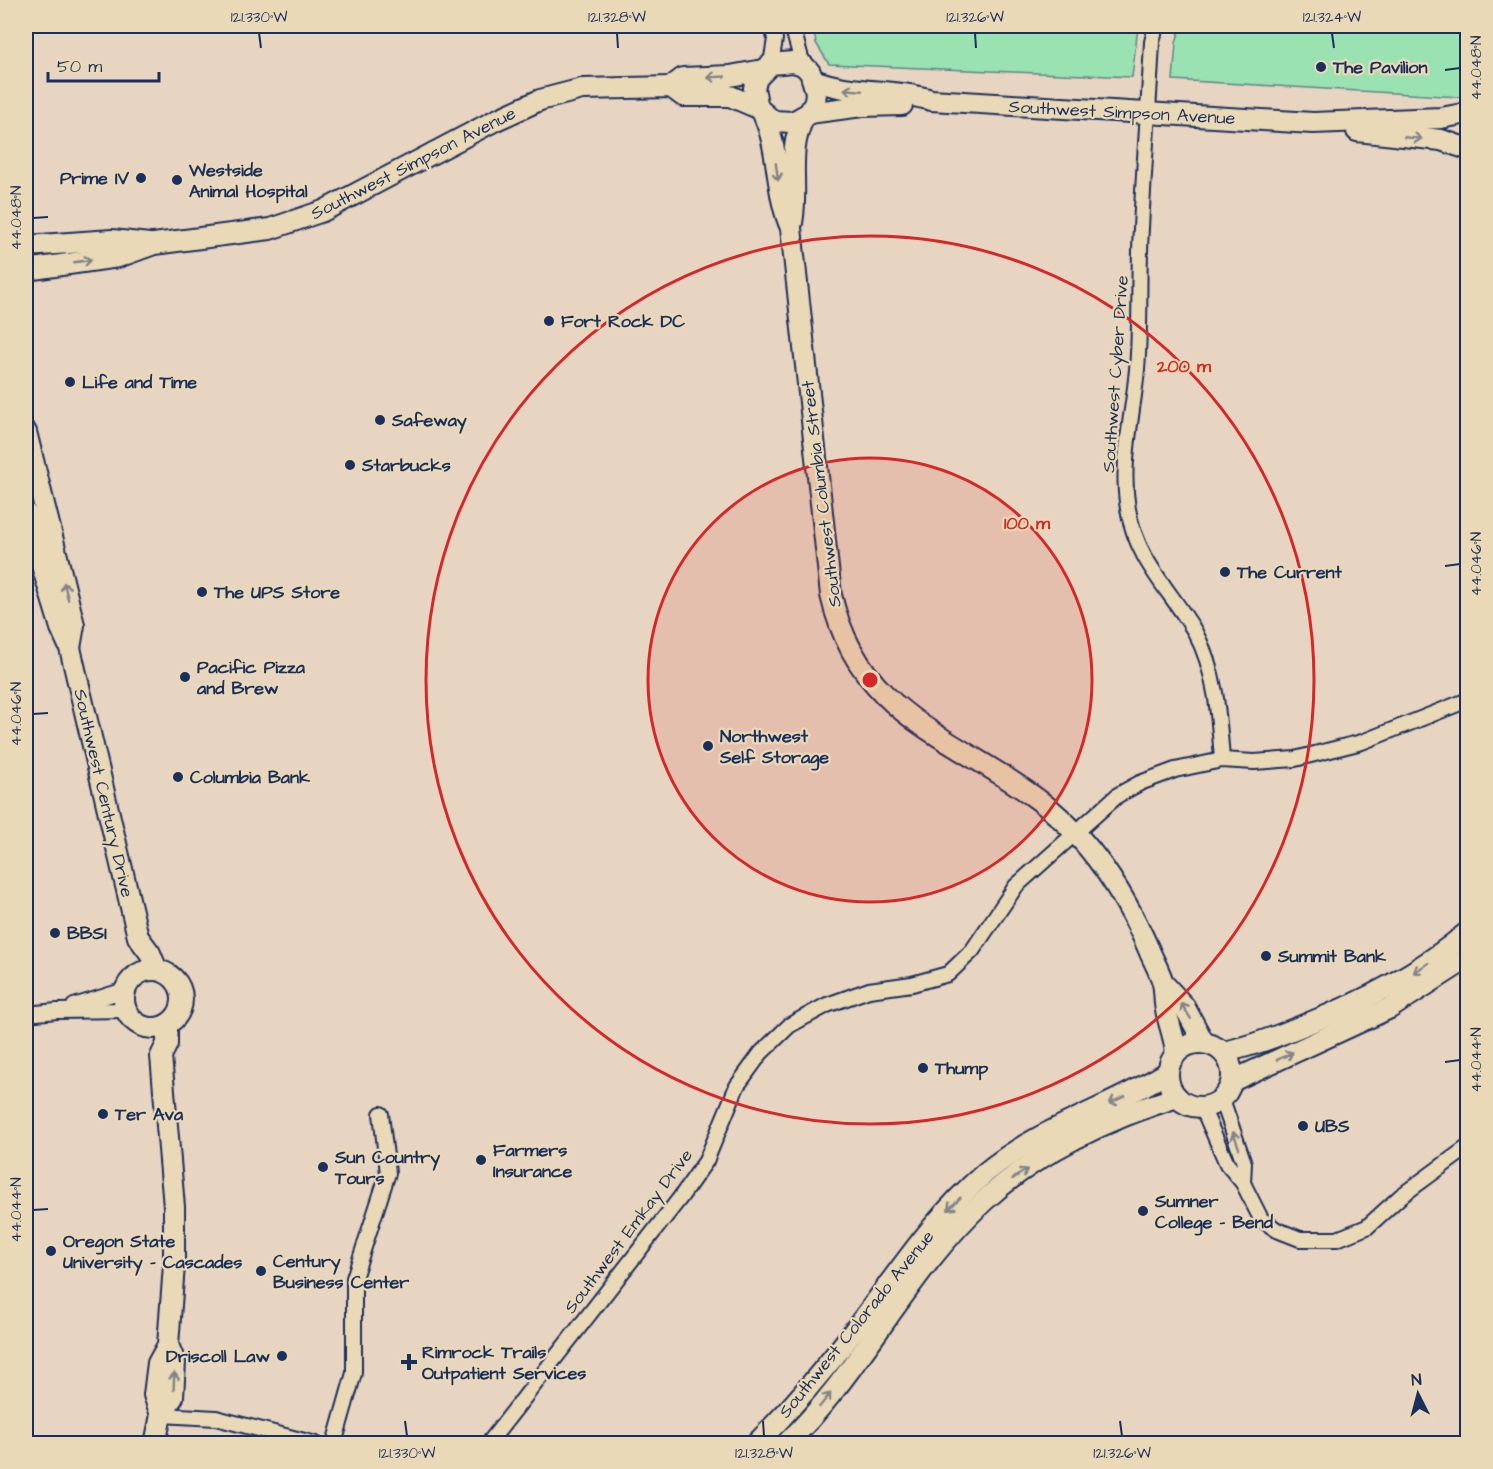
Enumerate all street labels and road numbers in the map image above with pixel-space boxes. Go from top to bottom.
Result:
street label: Southwest Simpson Avenue [1008,94,1236,131]
street label: Southwest Simpson Avenue [306,101,520,226]
street label: Southwest Cyber Drive [1096,274,1136,474]
street label: Southwest Columbia Street [795,378,848,609]
street label: Southwest Century Drive [66,686,140,900]
street label: Southwest Emkay Drive [558,1144,700,1319]
street label: Southwest Colorado Avenue [773,1225,940,1423]

